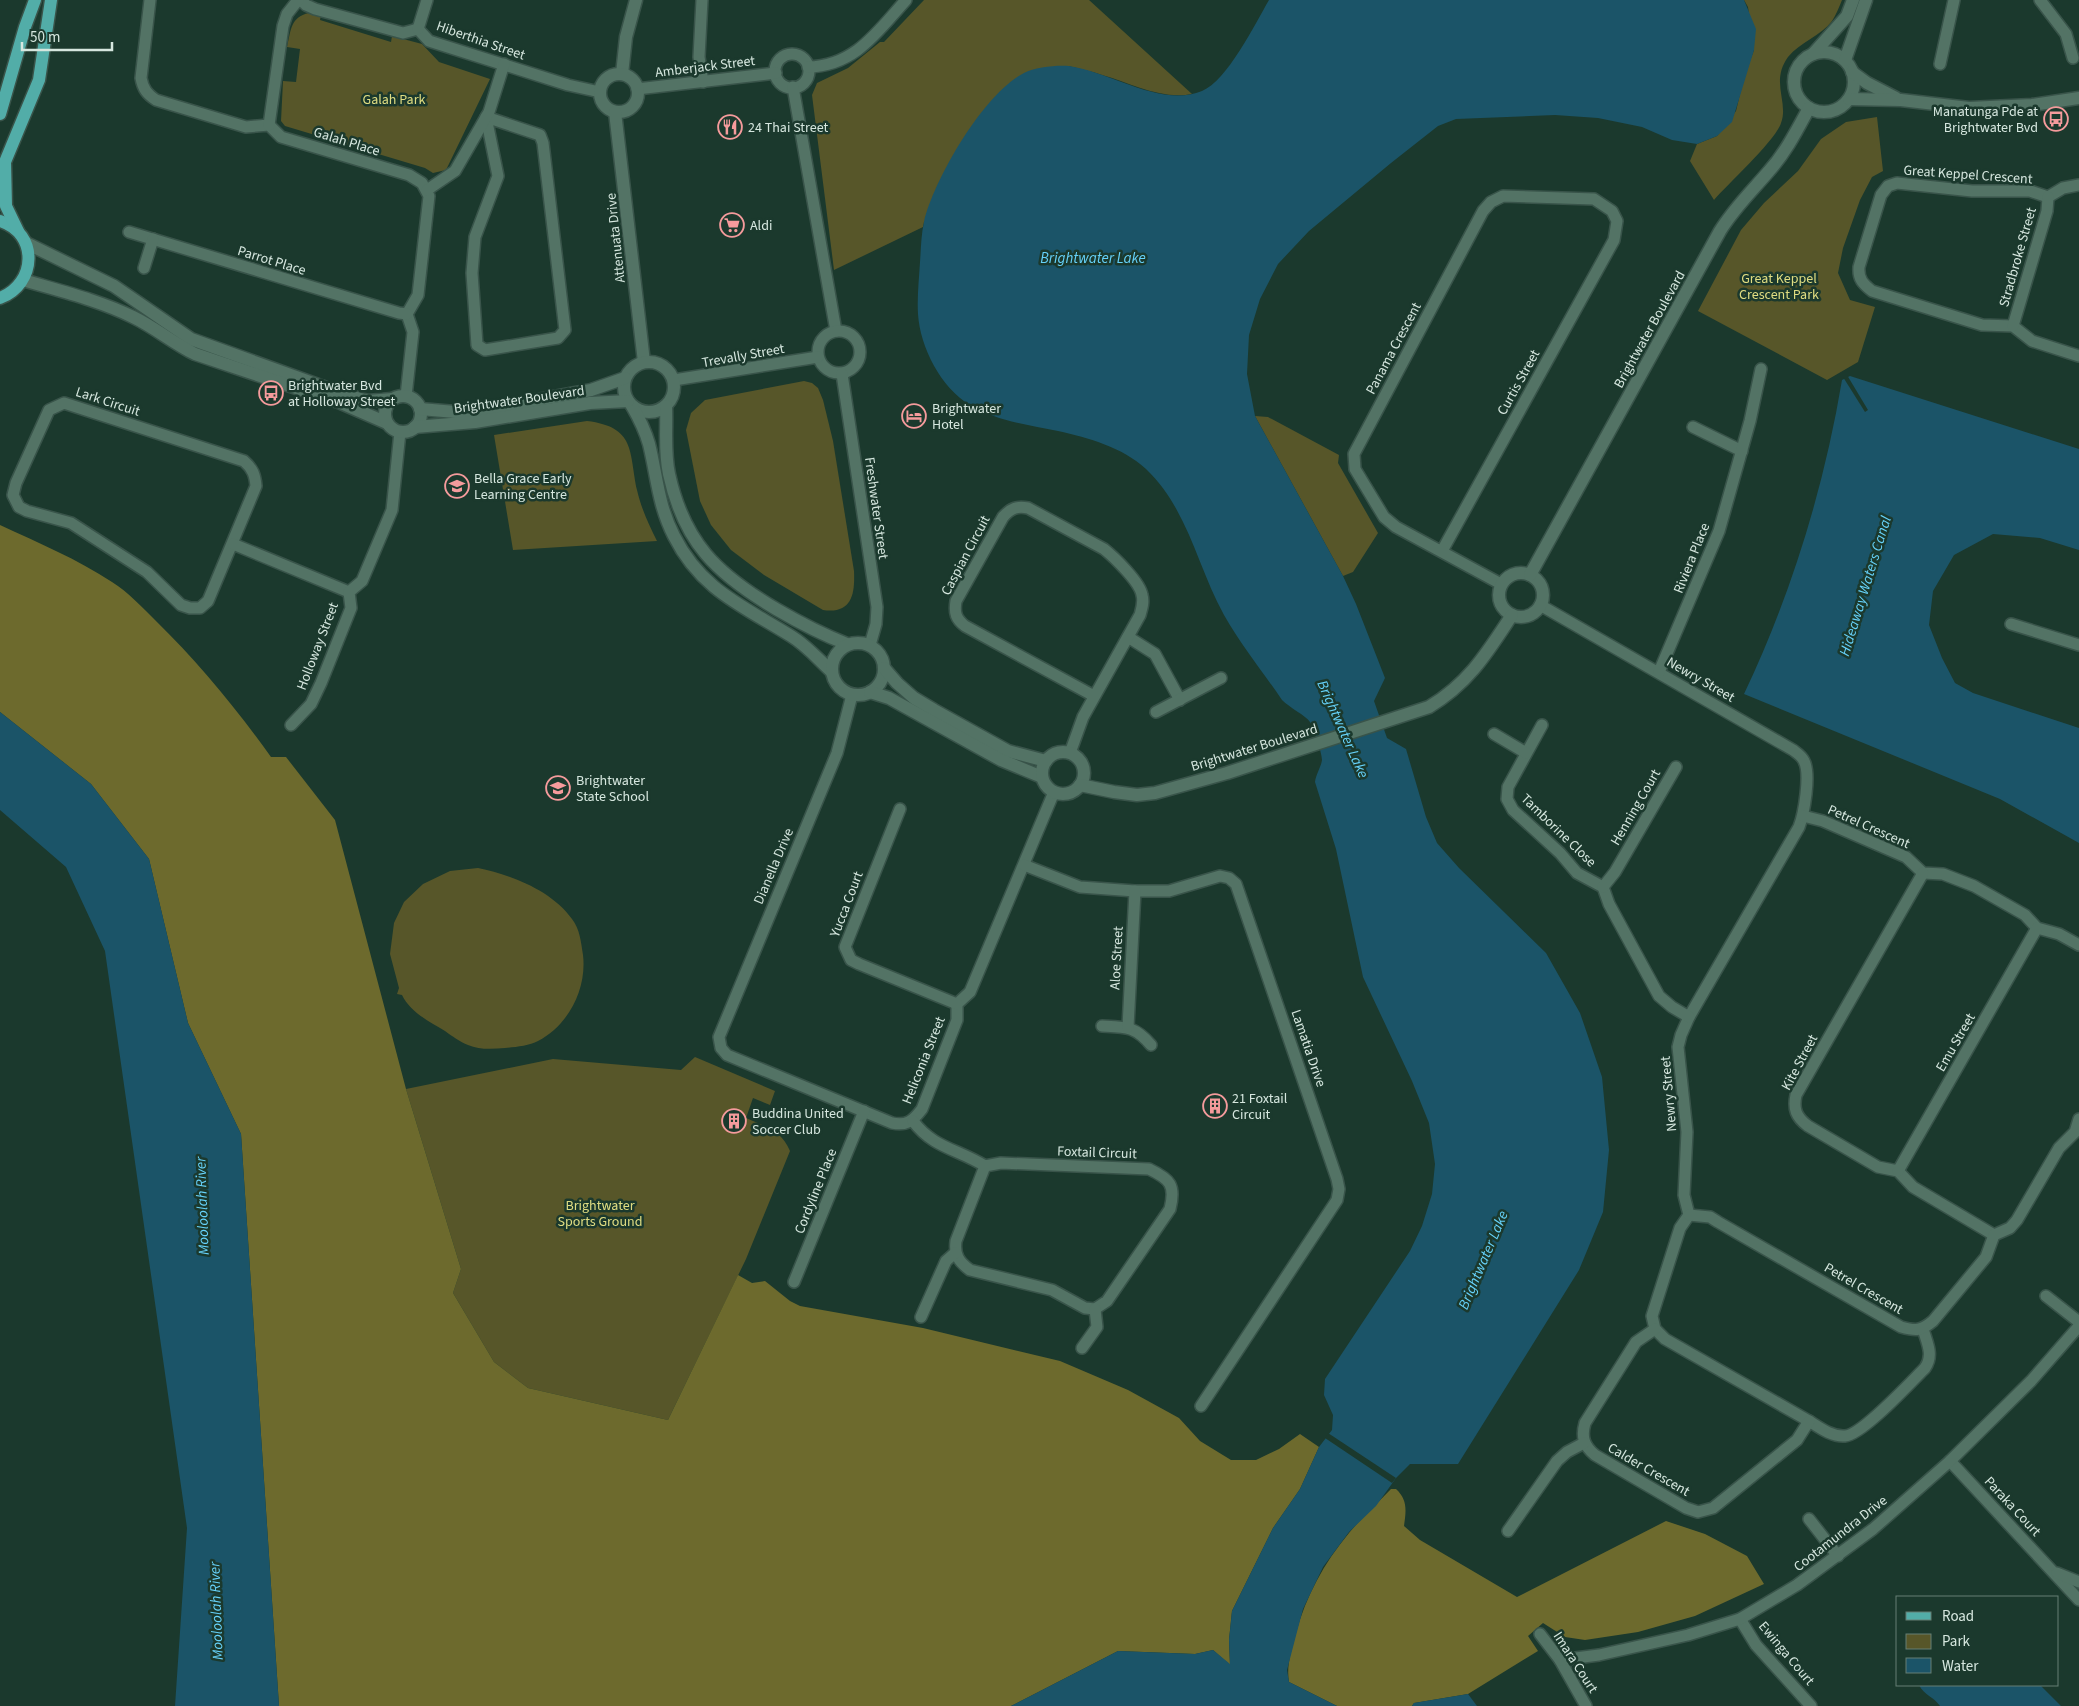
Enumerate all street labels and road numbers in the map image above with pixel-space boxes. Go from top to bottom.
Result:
street label: Hiberthia Street [434,16,528,66]
street label: Amberjack Street [654,51,756,83]
street label: Galah Place [311,122,382,162]
street label: Great Keppel Crescent [1903,161,2033,189]
street label: Attenuata Drive [601,192,631,284]
street label: Stradbroke Street [1994,205,2042,309]
street label: Parrot Place [235,241,308,281]
street label: Brightwater Boulevard [1609,267,1691,392]
street label: Panama Crescent [1361,299,1427,398]
street label: Trevally Street [700,339,786,373]
street label: Curtis Street [1493,346,1545,419]
street label: Brightwater Boulevard [453,381,586,419]
street label: Lark Circuit [73,382,143,422]
street label: Freshwater Street [859,456,893,561]
street label: Caspian Circuit [936,512,995,599]
street label: Riviera Place [1669,520,1715,597]
street label: Holloway Street [292,599,344,693]
street label: Newry Street [1663,652,1739,708]
street label: Brightwater Boulevard [1188,719,1320,777]
street label: Henning Court [1606,765,1666,849]
street label: Tamborine Close [1516,789,1601,872]
street label: Petrel Crescent [1824,800,1913,854]
street label: Dianella Drive [749,825,799,908]
street label: Yucca Court [825,868,869,941]
street label: Aloe Street [1105,926,1129,990]
street label: Lamatia Drive [1285,1007,1331,1090]
street label: Emu Street [1931,1009,1981,1075]
street label: Heliconia Street [897,1013,951,1107]
street label: Kite Street [1777,1031,1823,1094]
street label: Newry Street [1656,1055,1682,1133]
street label: Foxtail Circuit [1057,1142,1137,1164]
street label: Cordyline Place [790,1146,842,1237]
street label: Petrel Crescent [1820,1258,1907,1320]
street label: Calder Crescent [1604,1438,1694,1502]
street label: Paraka Court [1979,1472,2045,1541]
street label: Cootamundra Drive [1790,1491,1892,1577]
street label: Ewinga Court [1753,1617,1819,1690]
street label: Imara Court [1548,1628,1603,1697]

